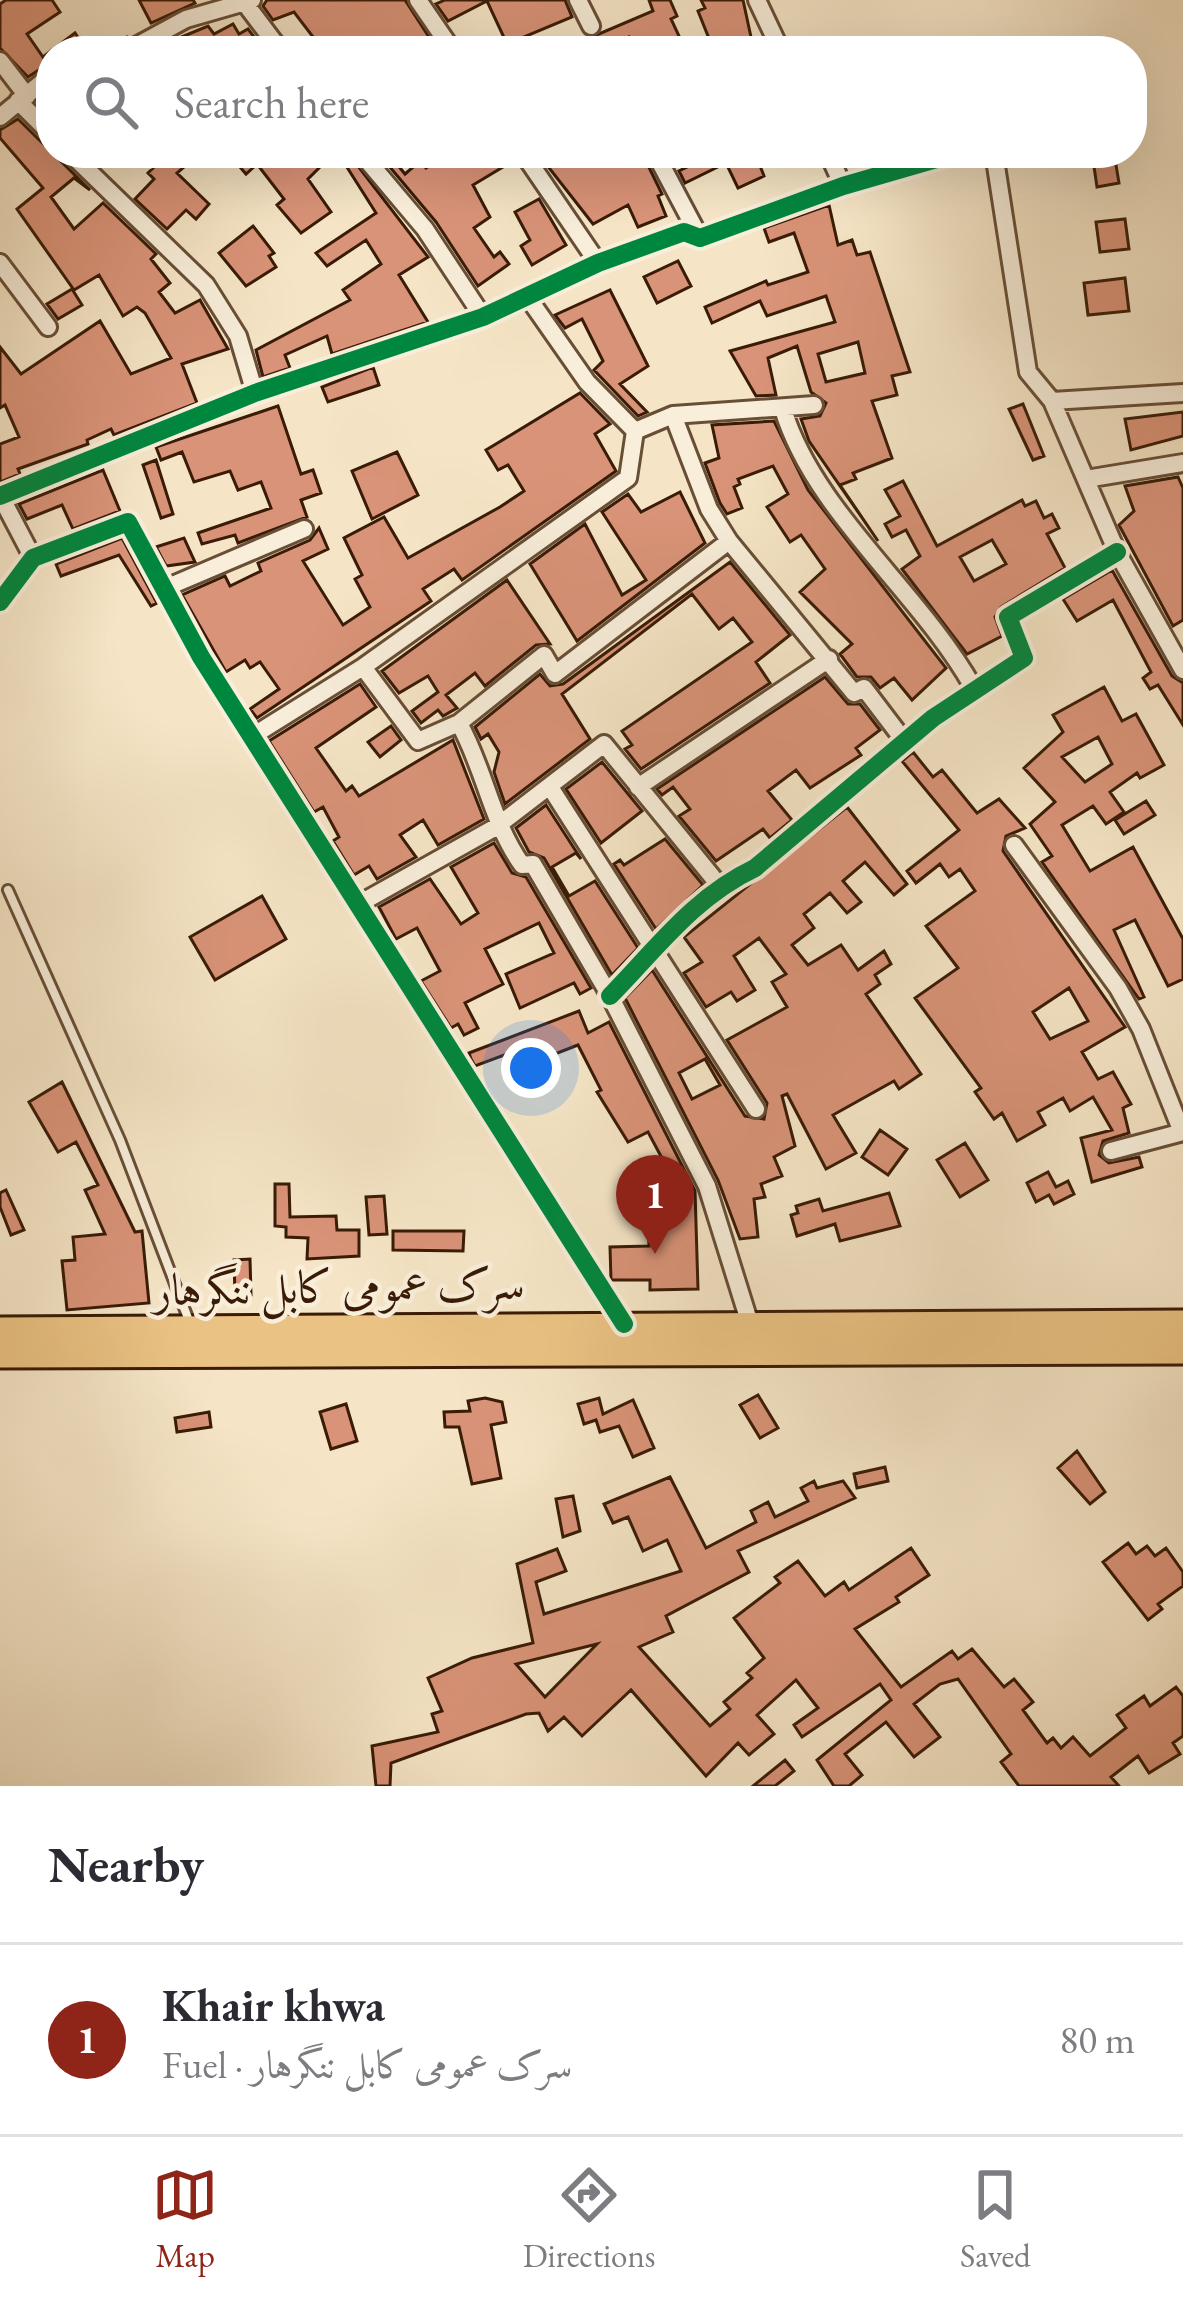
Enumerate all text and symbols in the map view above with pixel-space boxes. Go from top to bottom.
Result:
search box [36,36,1147,168]
icon: search [78,69,144,135]
text: Search here [174,73,369,131]
your location [501,1038,561,1098]
pin: 1 [616,1155,694,1254]
street label: سرک عمومی کابل ننگرهار [149,1254,525,1321]
text: Nearby [48,1831,204,1897]
text: Khair khwa [162,1976,385,2034]
text: 1 [77,2014,97,2065]
text: 80 m [1059,2014,1135,2065]
text: Fuel · سرک عمومی کابل ننگرهار [162,2039,573,2090]
tab: Map [152,2162,218,2277]
tab: Directions [523,2162,656,2277]
tab: Saved [960,2162,1031,2277]

